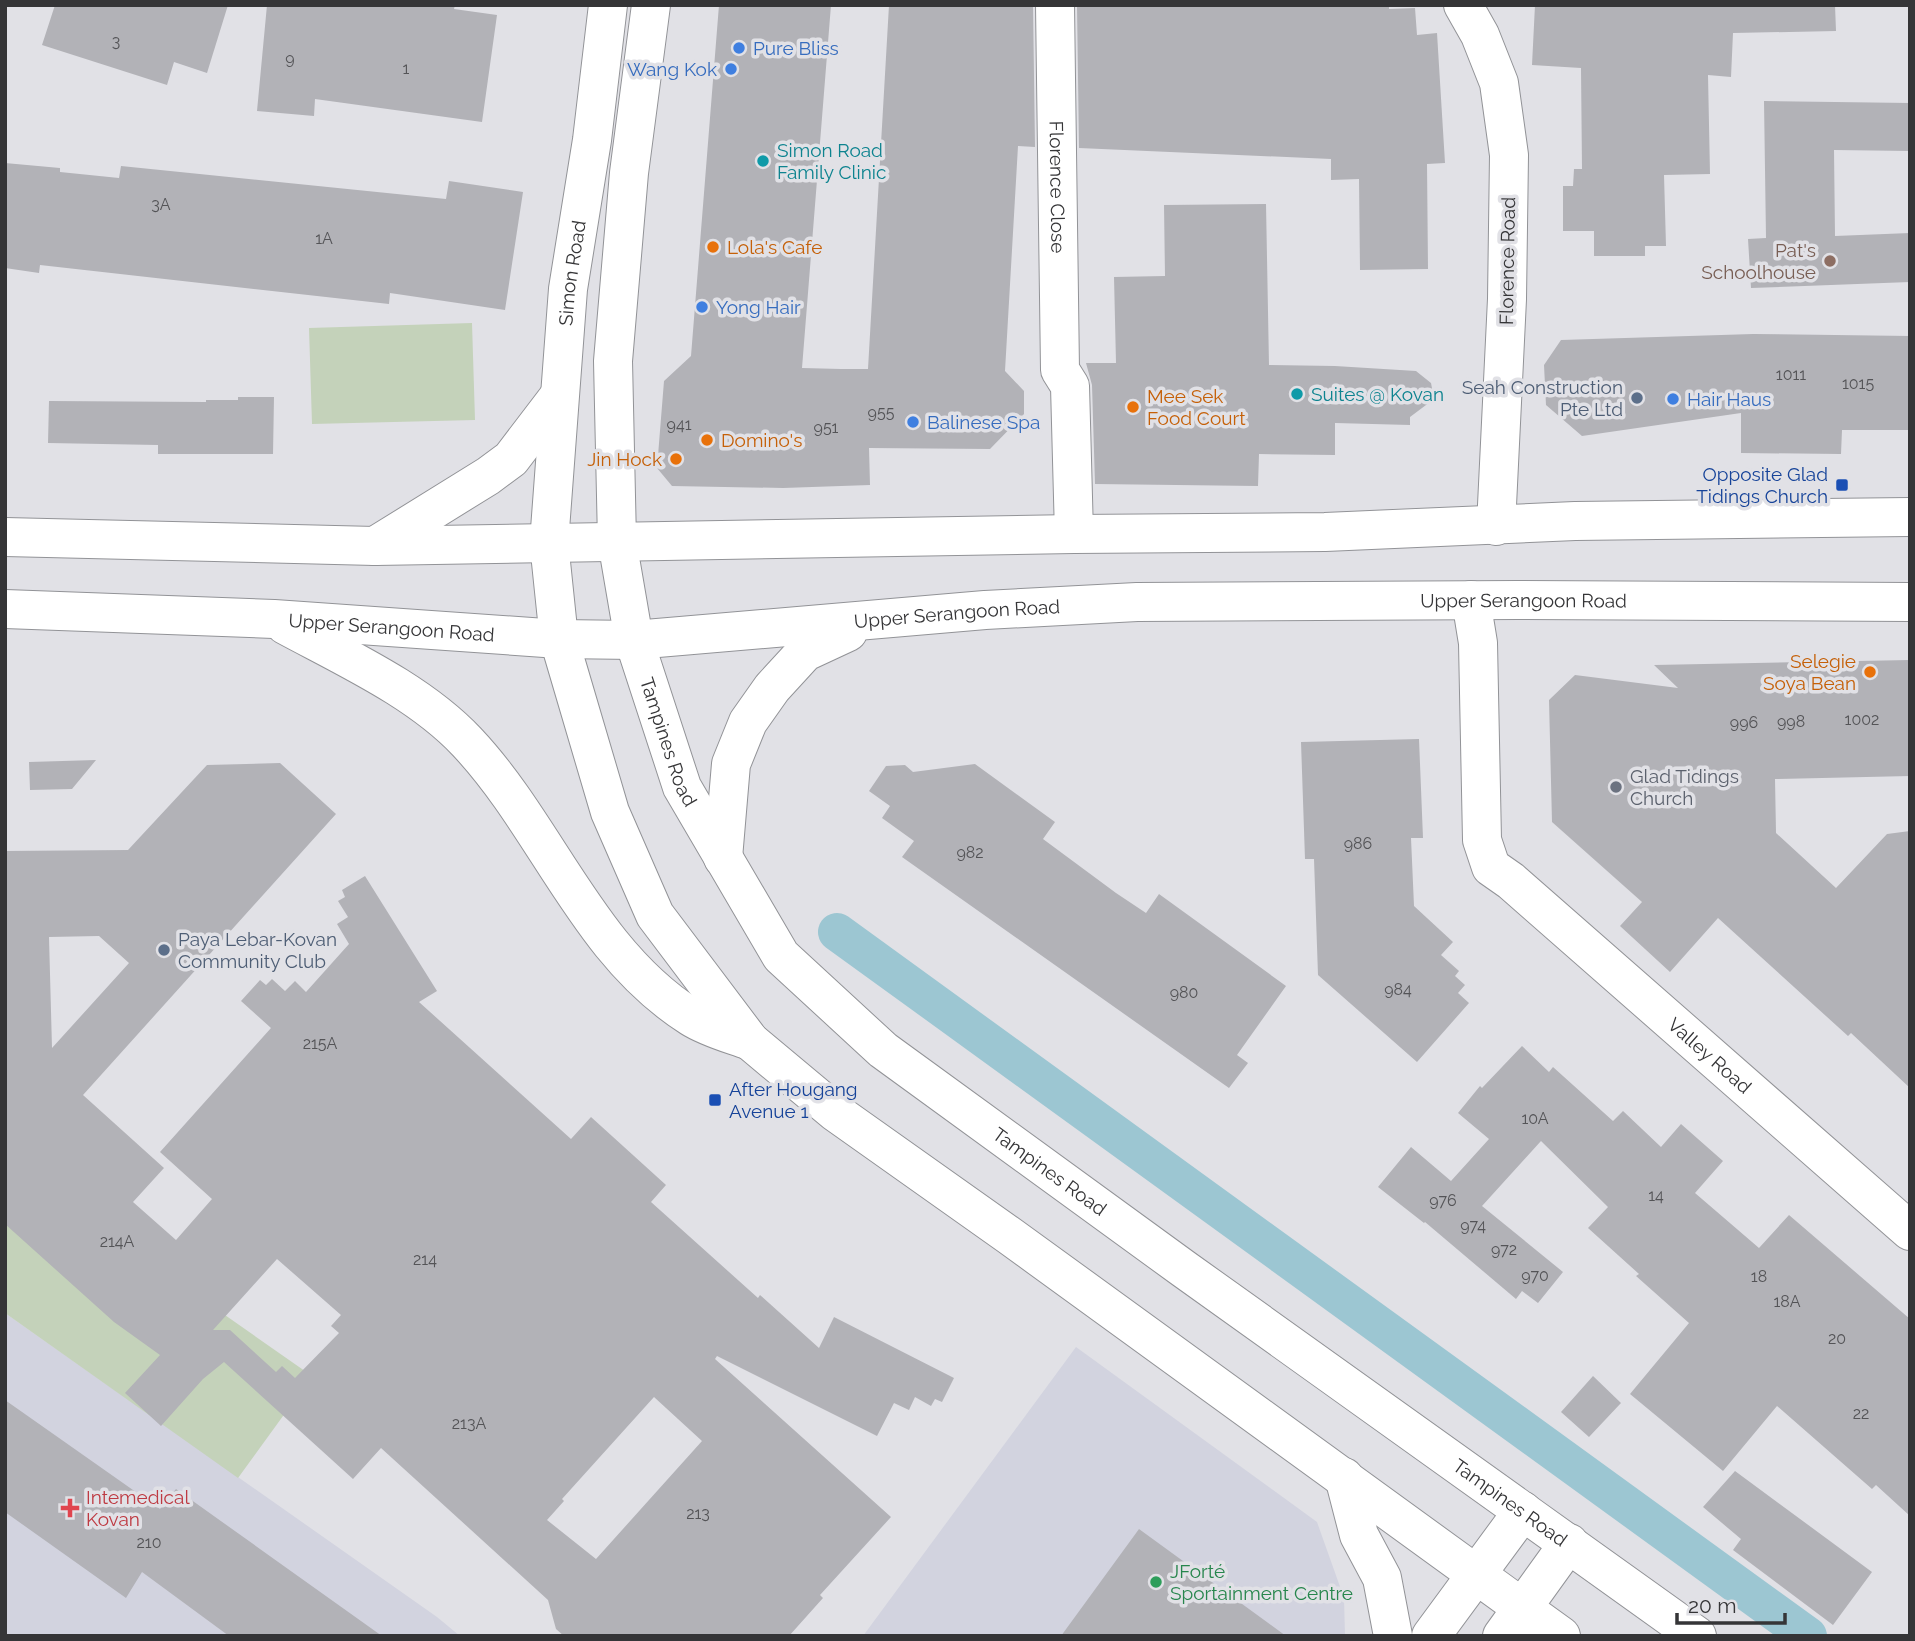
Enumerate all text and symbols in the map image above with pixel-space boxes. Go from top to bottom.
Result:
house number: 3 [112,32,120,51]
place label: Pure Bliss [753,37,839,59]
marker: Pure Bliss [731,40,747,56]
house number: 9 [285,49,295,68]
place label: Wang Kok [627,58,717,80]
house number: 1 [403,59,410,78]
marker: Wang Kok [723,61,739,77]
street label: Florence Close [1046,121,1069,253]
place label: Simon Road Family Clinic [777,139,886,183]
marker: Simon Road Family Clinic [755,153,771,169]
house number: 3A [151,195,171,214]
street label: Florence Road [1495,197,1519,325]
street label: Simon Road [554,219,590,326]
house number: 1A [315,229,333,248]
place label: Lola's Cafe [727,236,822,258]
marker: Lola's Cafe [705,239,721,255]
place label: Pat's Schoolhouse [1701,239,1816,283]
marker: Pat's Schoolhouse [1822,253,1838,269]
place label: Yong Hair [716,296,801,318]
marker: Yong Hair [694,299,710,315]
house number: 1011 [1776,365,1806,384]
house number: 1015 [1842,374,1874,393]
place label: Seah Construction Pte Ltd [1462,376,1623,420]
place label: Suites @ Kovan [1311,383,1444,405]
place label: Mee Sek Food Court [1147,385,1246,429]
marker: Suites @ Kovan [1289,386,1305,402]
place label: Hair Haus [1687,388,1771,410]
marker: Seah Construction Pte Ltd [1629,390,1645,406]
marker: Hair Haus [1665,391,1681,407]
marker: Mee Sek Food Court [1125,399,1141,415]
house number: 955 [868,403,895,422]
place label: Balinese Spa [927,411,1040,433]
marker: Balinese Spa [905,414,921,430]
house number: 941 [667,415,692,434]
house number: 951 [814,418,839,437]
place label: Domino's [721,429,802,451]
marker: Domino's [699,432,715,448]
place label: Jin Hock [587,448,662,470]
marker: Jin Hock [668,451,684,467]
place label: Opposite Glad Tidings Church [1696,463,1828,507]
marker: Opposite Glad Tidings Church [1834,477,1850,493]
street label: Upper Serangoon Road [1420,589,1627,612]
street label: Upper Serangoon Road [853,595,1061,632]
street label: Upper Serangoon Road [288,609,495,645]
place label: Selegie Soya Bean [1763,650,1856,694]
marker: Selegie Soya Bean [1862,664,1878,680]
street label: Tampines Road [636,675,702,810]
house number: 1002 [1845,710,1879,729]
house number: 998 [1777,712,1805,731]
house number: 996 [1730,713,1758,732]
place label: Glad Tidings Church [1630,765,1739,809]
marker: Glad Tidings Church [1608,779,1624,795]
house number: 986 [1344,834,1372,853]
house number: 982 [956,843,984,862]
place label: Paya Lebar-Kovan Community Club [178,928,337,972]
marker: Paya Lebar-Kovan Community Club [156,942,172,958]
house number: 984 [1384,980,1412,999]
house number: 980 [1170,983,1198,1002]
street label: Valley Road [1664,1013,1756,1098]
house number: 215A [303,1034,338,1053]
place label: After Hougang Avenue 1 [729,1078,858,1122]
marker: After Hougang Avenue 1 [707,1092,723,1108]
house number: 10A [1521,1109,1549,1128]
street label: Tampines Road [989,1123,1111,1220]
house number: 14 [1648,1186,1664,1205]
house number: 976 [1429,1191,1457,1210]
house number: 974 [1460,1216,1486,1235]
house number: 214A [100,1232,135,1251]
house number: 972 [1491,1240,1517,1259]
house number: 214 [413,1250,437,1269]
house number: 970 [1521,1266,1549,1285]
house number: 18 [1751,1267,1767,1286]
house number: 18A [1774,1292,1801,1311]
house number: 20 [1828,1329,1846,1348]
house number: 22 [1853,1404,1869,1423]
house number: 213A [452,1414,486,1433]
street label: Tampines Road [1449,1454,1572,1551]
place label: Intemedical Kovan [86,1486,190,1530]
marker: Intemedical Kovan [60,1498,80,1518]
house number: 213 [686,1504,710,1523]
house number: 210 [137,1533,161,1552]
place label: JForté Sportainment Centre [1170,1560,1353,1604]
marker: JForté Sportainment Centre [1148,1574,1164,1590]
scale bar [1677,1582,1786,1626]
text: 20 m [1688,1593,1736,1618]

